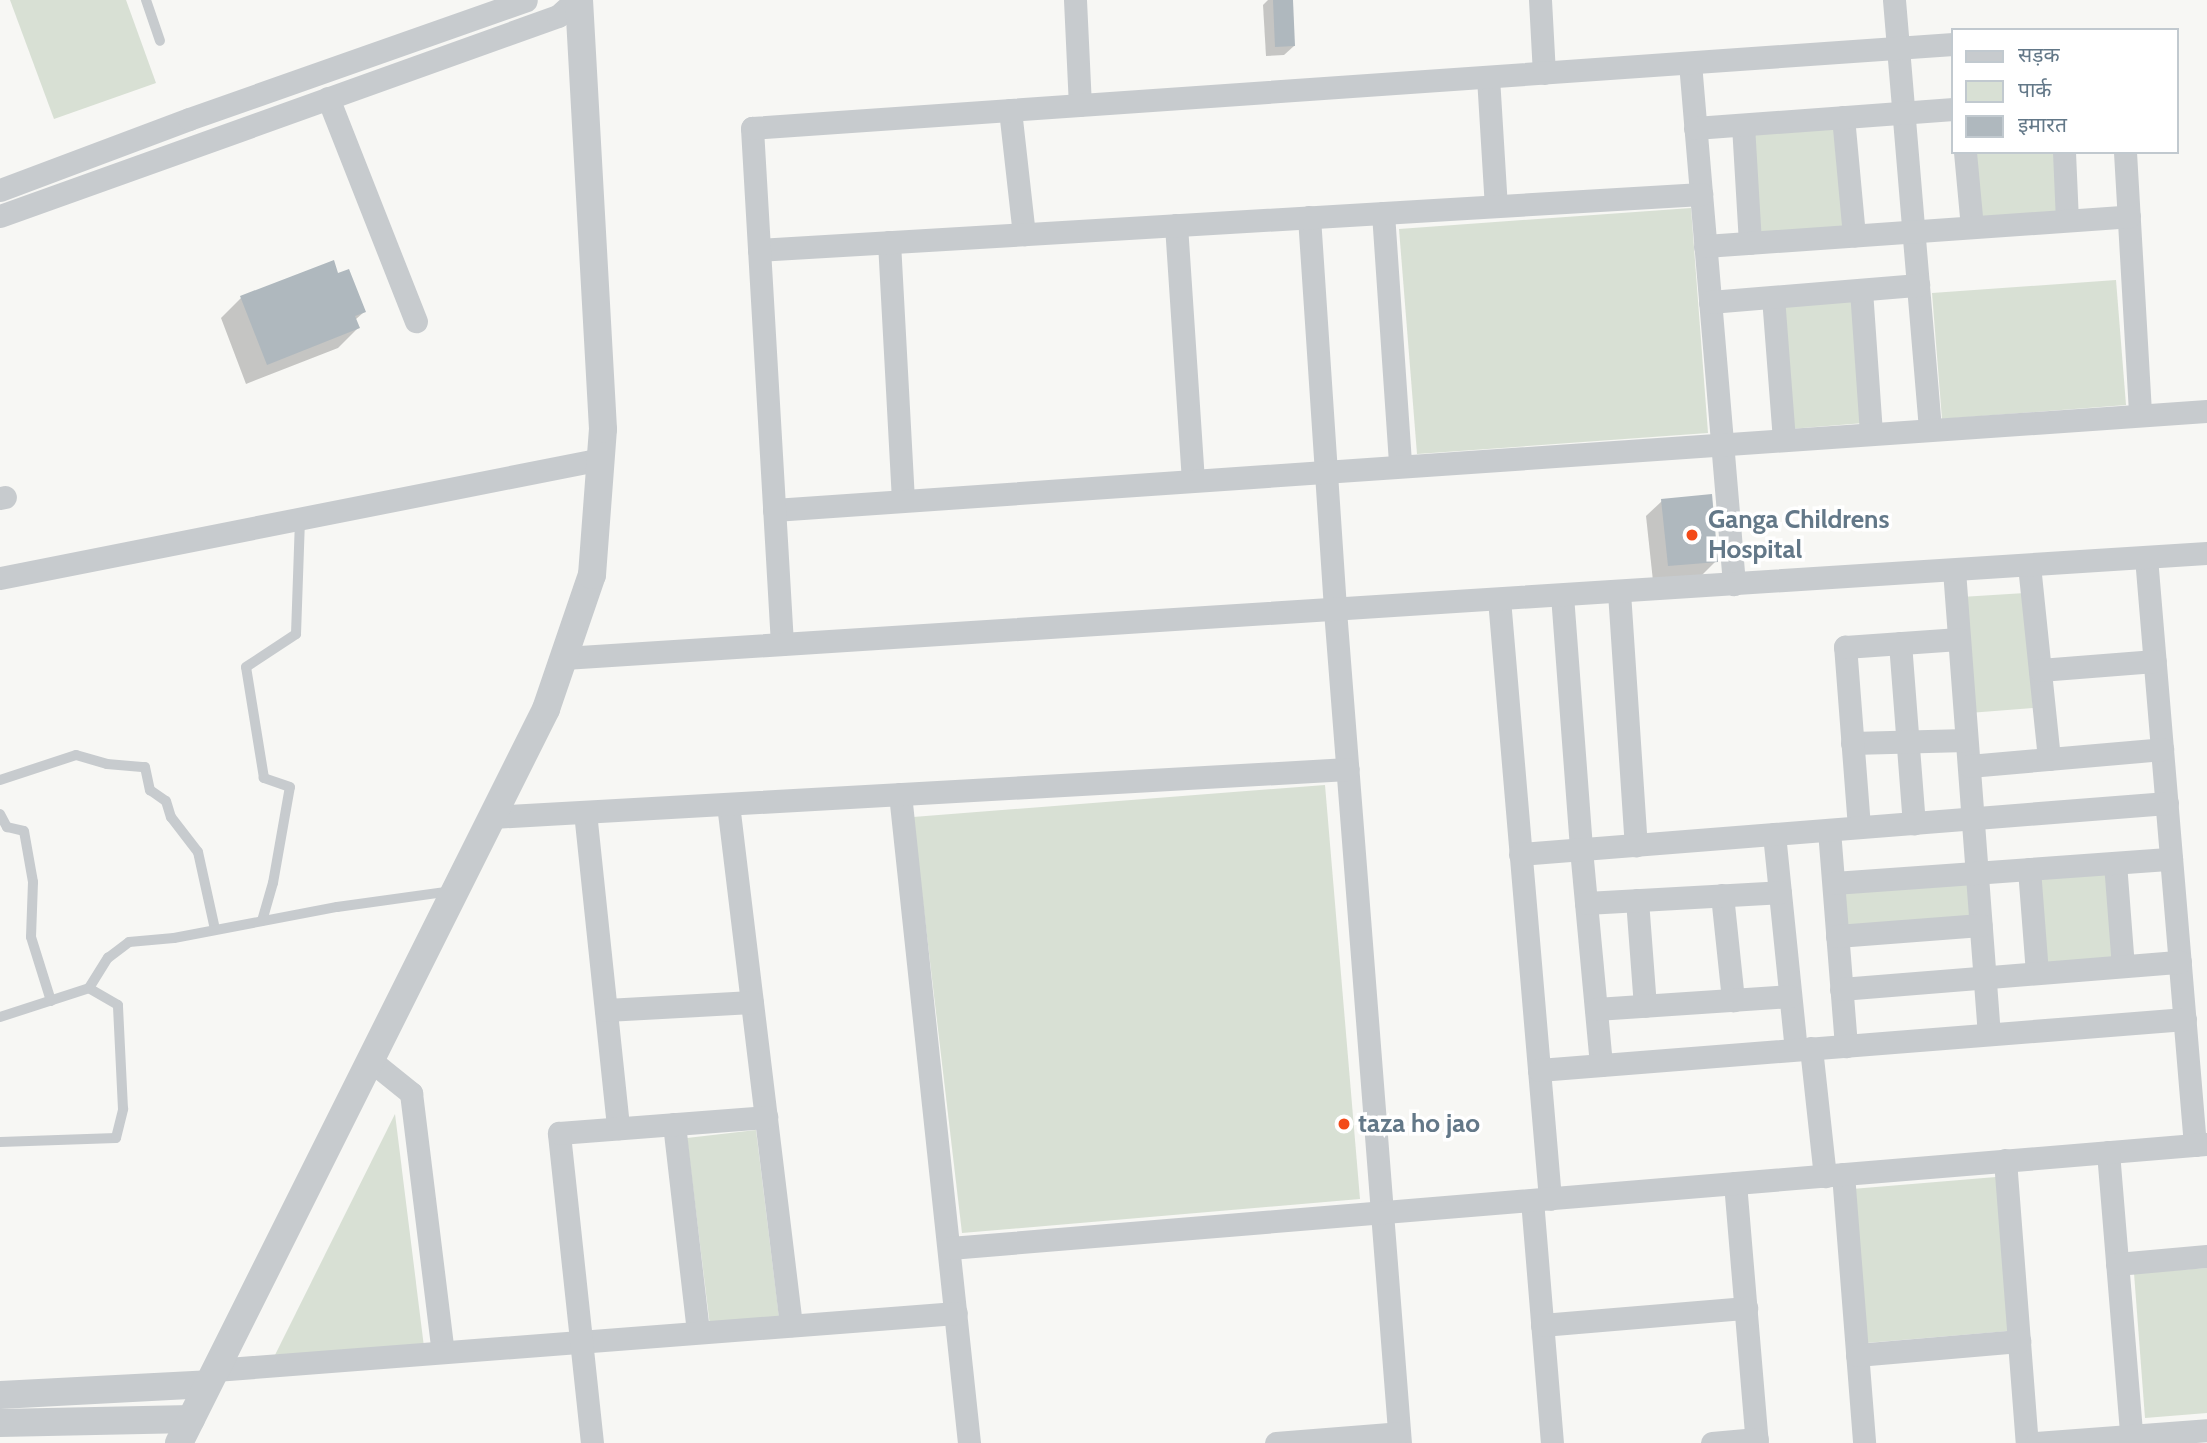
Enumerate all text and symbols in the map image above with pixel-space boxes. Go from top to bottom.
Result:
legend [1952,28,2179,154]
text: सड़क [2018,42,2060,67]
text: पार्क [2018,77,2052,102]
text: इमारत [2018,112,2067,137]
place label: Ganga Childrens Hospital [1708,504,1889,566]
marker: Ganga Childrens Hospital [1682,525,1702,545]
place label: taza ho jao [1358,1108,1480,1140]
marker: taza ho jao [1336,1116,1352,1132]

